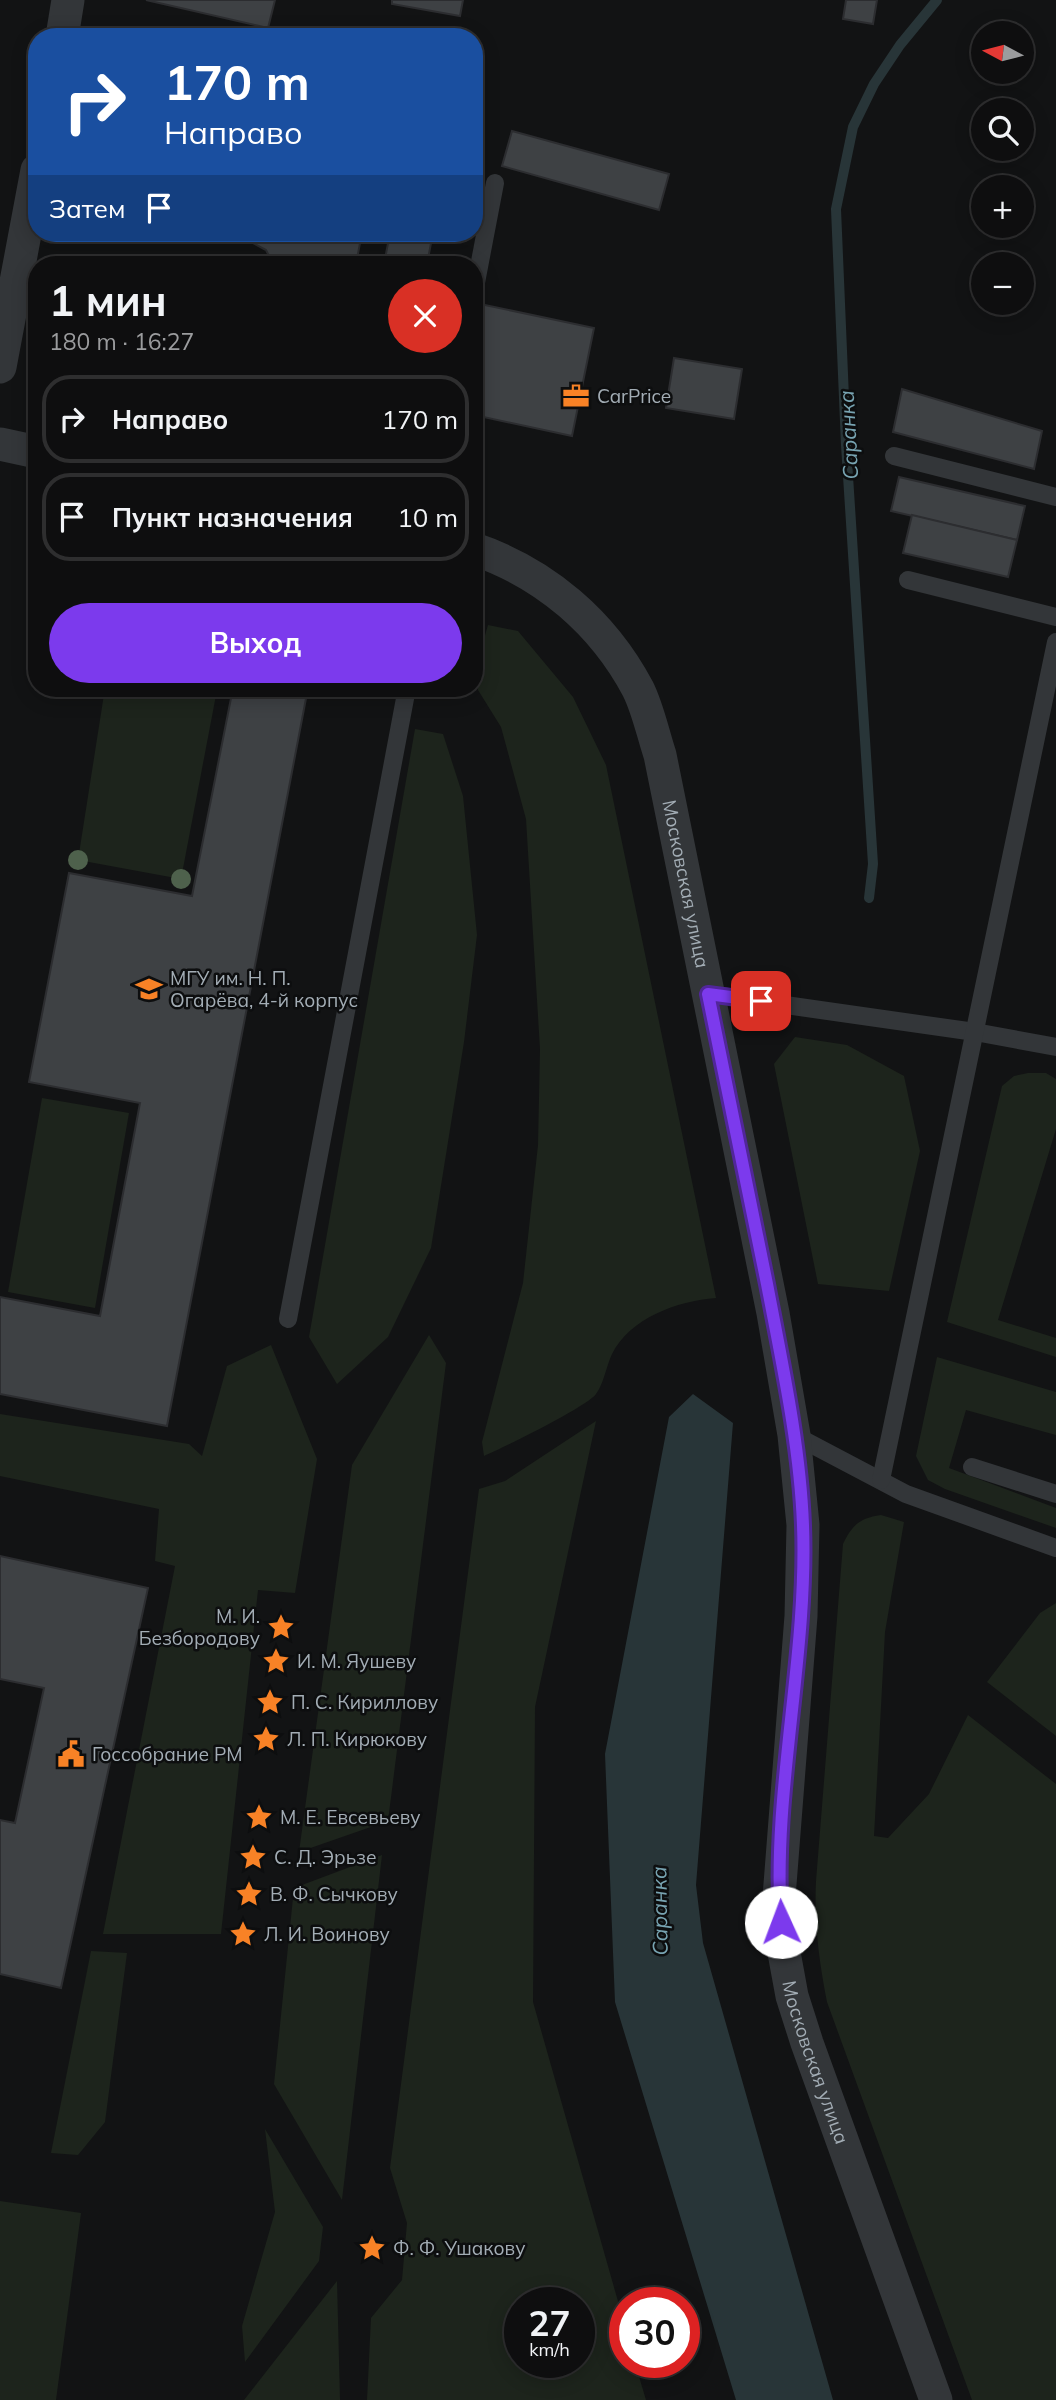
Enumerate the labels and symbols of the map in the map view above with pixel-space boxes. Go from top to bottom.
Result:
north arrow [971,21,1034,84]
office icon: CarPrice [561,381,591,411]
place label: CarPrice [597,384,671,408]
water label: Саранка [833,390,863,480]
street label: Московская улица [657,798,715,970]
place label: МГУ им. Н. П. Огарёва, 4-й корпус [170,966,358,1012]
pin [731,971,791,1031]
school or university icon: МГУ им. Н. П. Огарёва, 4-й корпус [134,974,164,1004]
place label: М. И. Безбородову [139,1604,260,1650]
place icon: М. И. Безбородову [266,1612,296,1642]
place icon: И. М. Яушеву [261,1646,291,1676]
place label: И. М. Яушеву [297,1649,416,1673]
place icon: П. С. Кириллову [255,1687,285,1717]
place label: П. С. Кириллову [291,1690,438,1714]
place icon: Л. П. Кирюкову [251,1724,281,1754]
place label: Л. П. Кирюкову [287,1727,427,1751]
public building icon: Госсобрание РМ [56,1739,86,1769]
place label: Госсобрание РМ [92,1742,243,1766]
place icon: М. Е. Евсевьеву [244,1802,274,1832]
place label: М. Е. Евсевьеву [280,1805,421,1829]
place icon: С. Д. Эрьзе [238,1842,268,1872]
place label: С. Д. Эрьзе [274,1845,377,1869]
water label: Саранка [645,1866,673,1956]
place icon: В. Ф. Сычкову [234,1879,264,1909]
place label: В. Ф. Сычкову [270,1882,398,1906]
position arrow [744,1885,818,1959]
place icon: Л. И. Воинову [228,1919,258,1949]
place label: Л. И. Воинову [264,1922,390,1946]
street label: Московская улица [777,1979,854,2147]
place icon: Ф. Ф. Ушакову [357,2233,387,2263]
place label: Ф. Ф. Ушакову [393,2236,525,2260]
speed limit sign: 30 [609,2287,700,2378]

